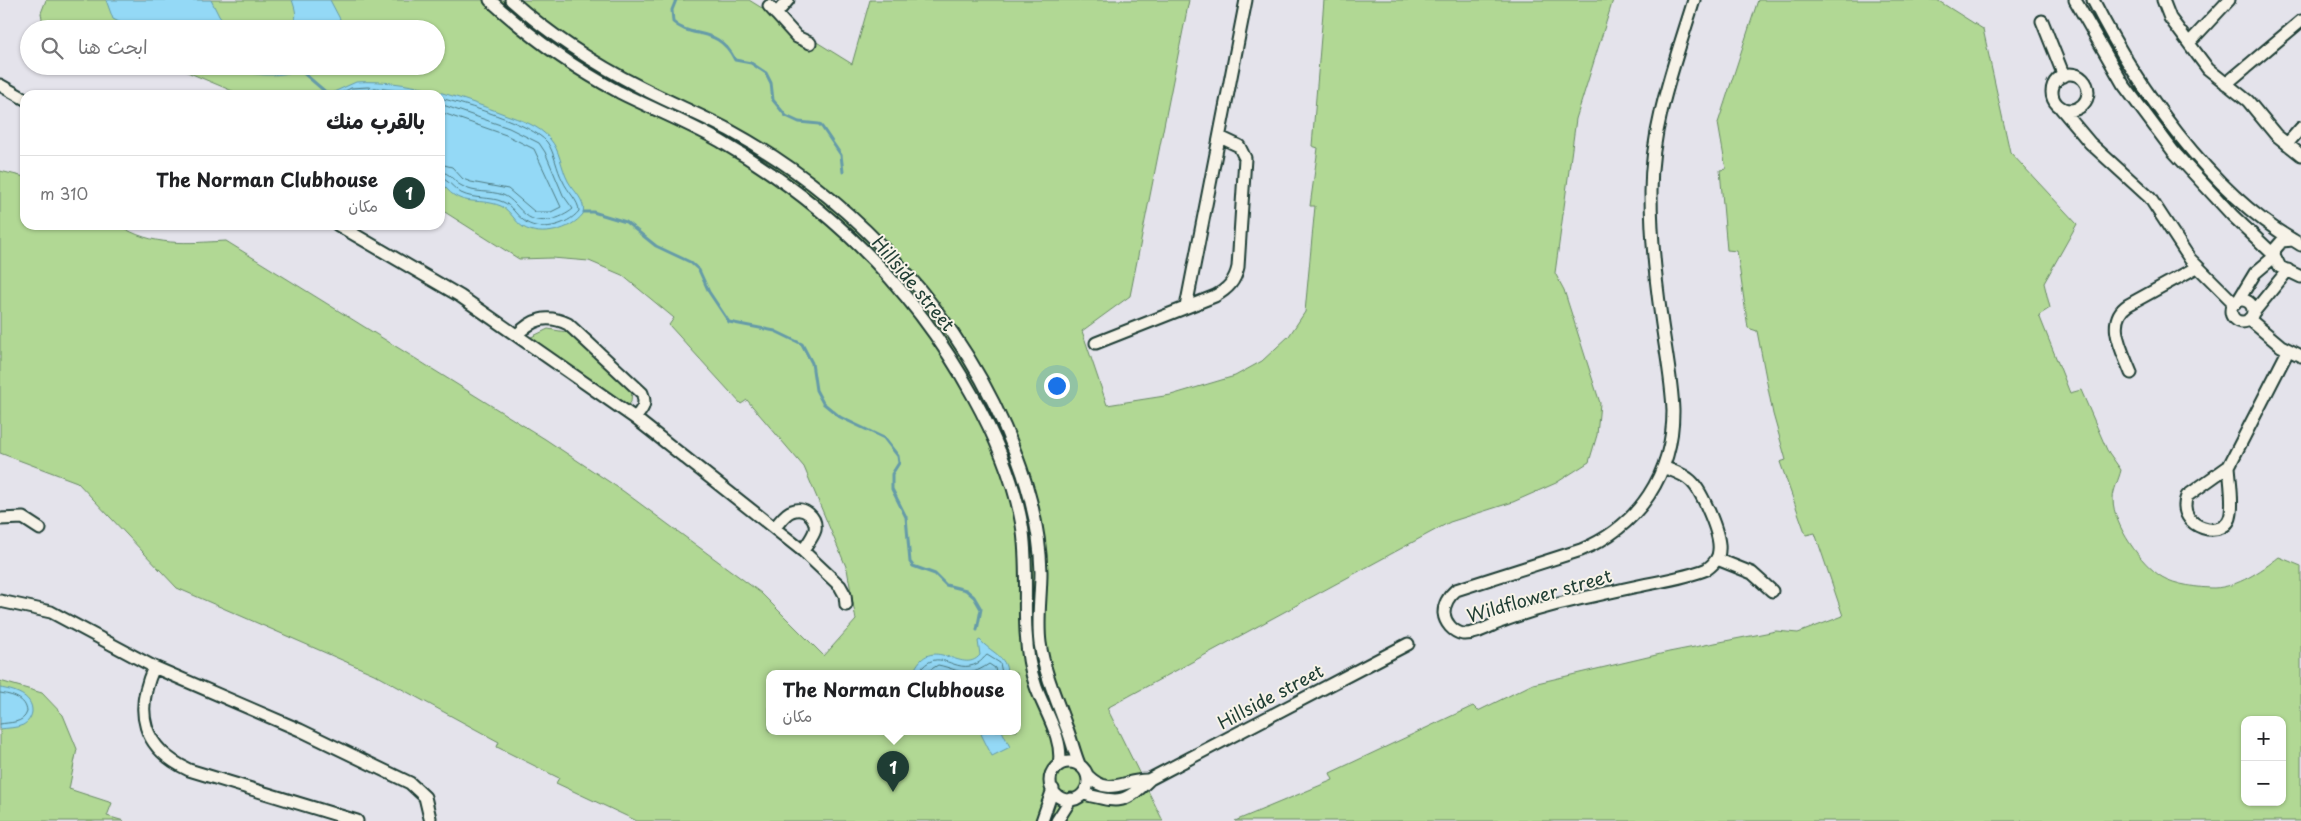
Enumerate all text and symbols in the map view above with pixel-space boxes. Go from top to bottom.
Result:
search box [20,20,445,75]
text: ابحث هنا [78,32,148,60]
icon: search [38,34,66,62]
text: بالقرب منك [326,104,425,136]
text: The Norman Clubhouse [156,165,378,193]
text: 310 m [40,181,88,205]
text: 1 [405,181,413,205]
text: مكان [348,193,378,217]
street label: Hillside street [866,230,962,336]
your location [1044,373,1070,399]
street label: Wildflower street [1463,561,1615,629]
street label: Hillside street [1212,657,1328,735]
popup [766,670,1021,735]
text: The Norman Clubhouse [783,675,1004,703]
text: مكان [783,703,812,727]
map controls [2241,716,2286,806]
button: + [2241,716,2286,761]
pin: 1 [877,751,909,792]
button: − [2241,761,2286,806]

